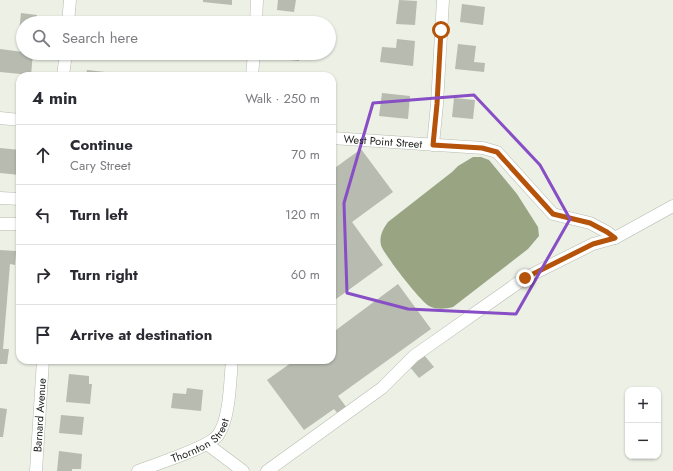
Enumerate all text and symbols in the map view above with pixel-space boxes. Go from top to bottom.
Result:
search box [16,16,336,60]
route start [432,21,450,39]
icon: search [30,27,52,49]
text: Search here [62,27,138,49]
text: 4 min [32,86,77,110]
text: Walk · 250 m [245,89,320,108]
street label: West Point Street [343,131,423,152]
text: Continue [70,134,133,156]
icon: ahead [32,144,54,166]
text: 70 m [291,145,320,164]
text: Cary Street [70,156,131,175]
icon: left [32,204,54,226]
text: Turn left [70,204,128,226]
text: 120 m [285,205,320,224]
icon: right [32,264,54,286]
text: Turn right [70,264,138,286]
text: 60 m [291,265,320,284]
route end [516,269,534,287]
icon: arrive [32,324,54,346]
text: Arrive at destination [70,324,212,346]
street label: Barnard Avenue [29,377,50,453]
map controls [625,387,661,459]
button: + [625,387,661,423]
street label: Thornton Street [169,416,233,466]
button: − [625,423,661,459]

